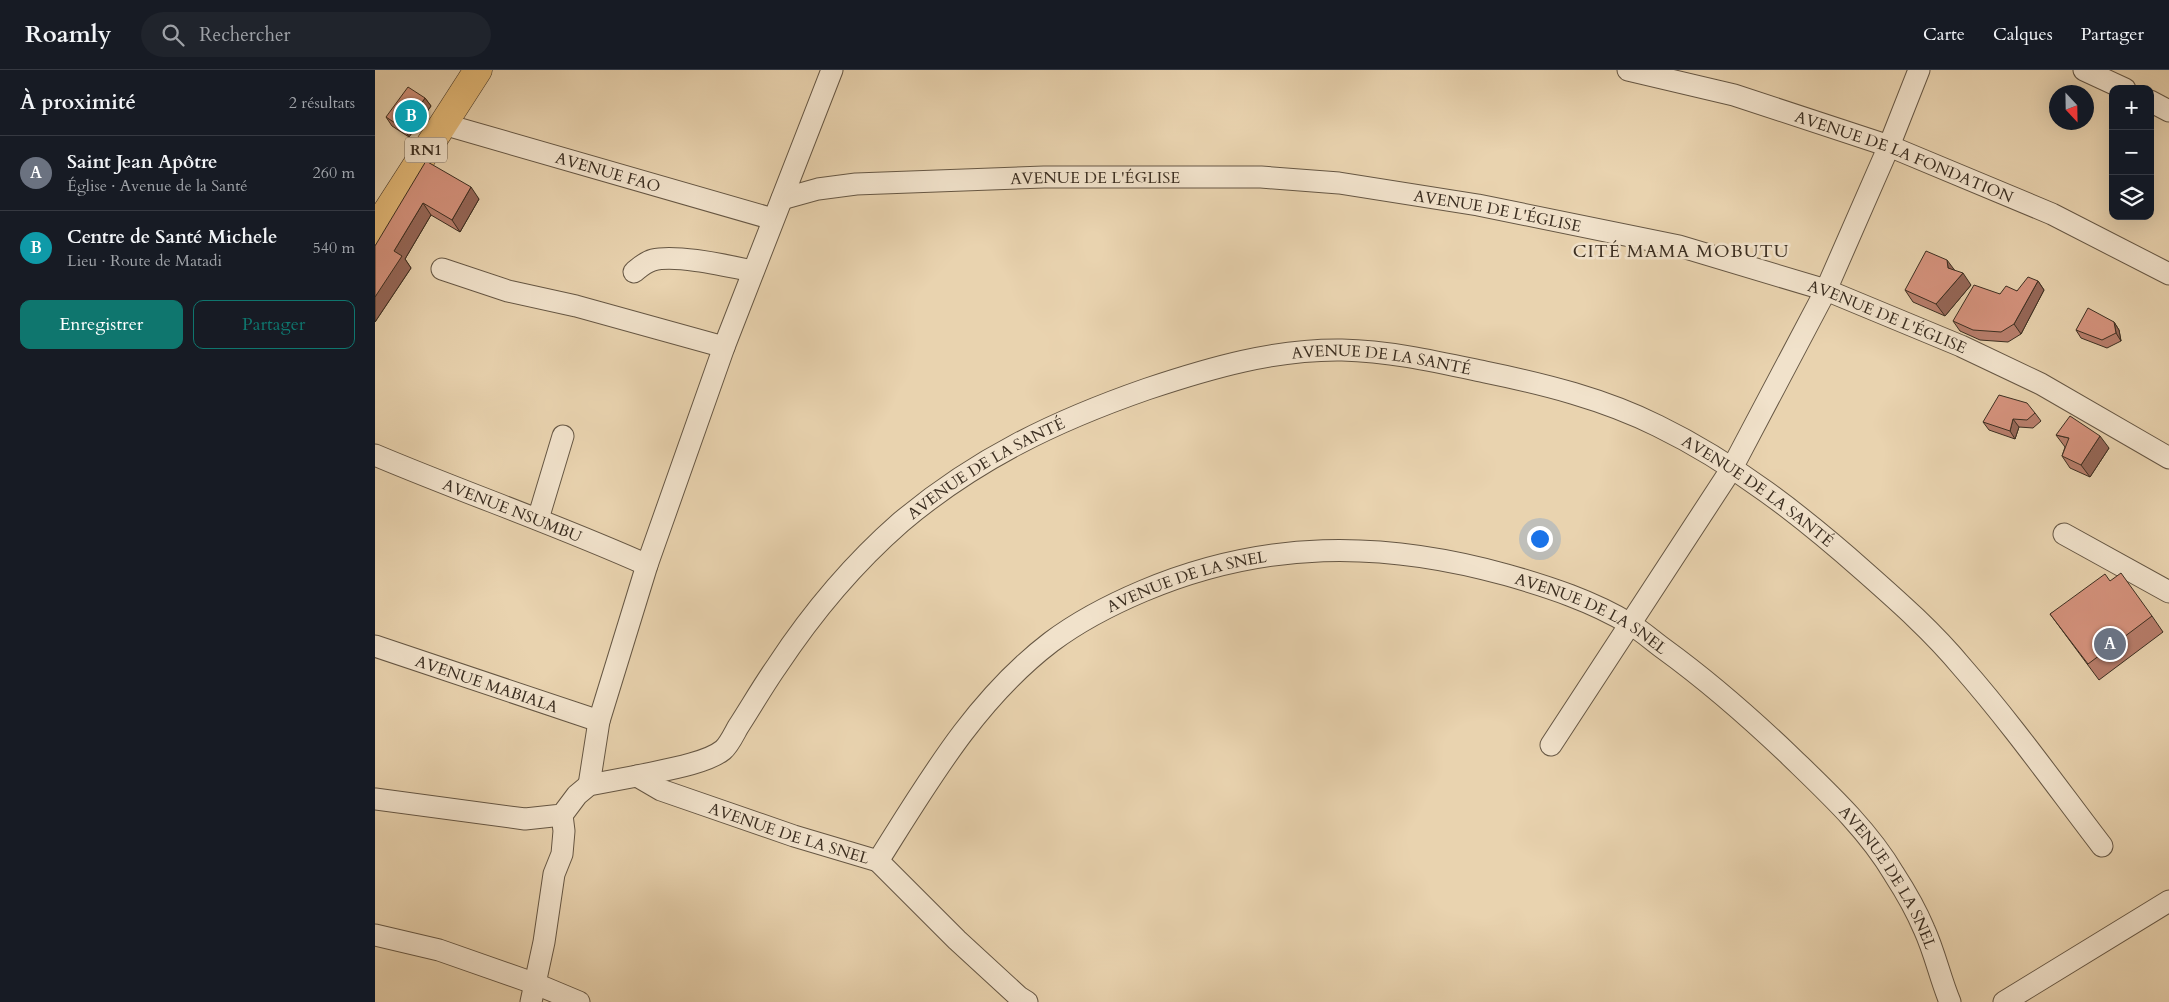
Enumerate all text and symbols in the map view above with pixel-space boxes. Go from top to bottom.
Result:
search box [141,12,491,57]
text: Roamly [25,18,111,51]
icon: search [159,21,187,49]
text: Rechercher [199,22,290,48]
text: Carte [1923,22,1965,47]
text: Calques [1993,22,2053,47]
text: Partager [2081,22,2144,47]
north arrow [2049,85,2094,130]
map controls [2109,85,2154,220]
button: + [2109,85,2154,130]
text: À proximité [20,88,136,117]
text: 2 résultats [289,92,355,114]
pin: B [395,97,427,135]
street label: AVENUE DE LA FONDATION [1792,106,2017,209]
button: − [2109,130,2154,175]
road number: RN1 [405,138,447,162]
street label: AVENUE FAO [553,147,663,198]
text: Saint Jean Apôtre [67,149,218,175]
text: A [30,162,42,184]
text: 260 m [313,162,355,184]
street label: AVENUE DE L'ÉGLISE [1010,167,1180,190]
text: Église · Avenue de la Santé [67,175,248,197]
button: layers [2109,175,2154,220]
street label: AVENUE DE L'ÉGLISE [1412,185,1583,238]
text: Centre de Santé Michele [67,224,277,250]
text: B [30,237,42,259]
text: 540 m [313,237,355,259]
district label: CITÉ MAMA MOBUTU [1573,239,1789,264]
text: Lieu · Route de Matadi [67,250,222,272]
street label: AVENUE DE L'ÉGLISE [1805,275,1970,359]
button: Enregistrer [20,300,183,349]
button: Partager [193,300,355,349]
street label: AVENUE DE LA SANTÉ [1290,340,1473,381]
street label: AVENUE DE LA SANTÉ [903,413,1068,525]
street label: AVENUE DE LA SANTÉ [1678,430,1838,552]
street label: AVENUE NSUMBU [439,474,585,548]
your location [1527,526,1553,552]
street label: AVENUE DE LA SNEL [1103,546,1269,618]
street label: AVENUE DE LA SNEL [1512,568,1672,660]
pin: A [2094,625,2126,663]
street label: AVENUE MABIALA [412,650,561,719]
street label: AVENUE DE LA SNEL [706,797,872,870]
street label: AVENUE DE LA SNEL [1834,801,1941,953]

